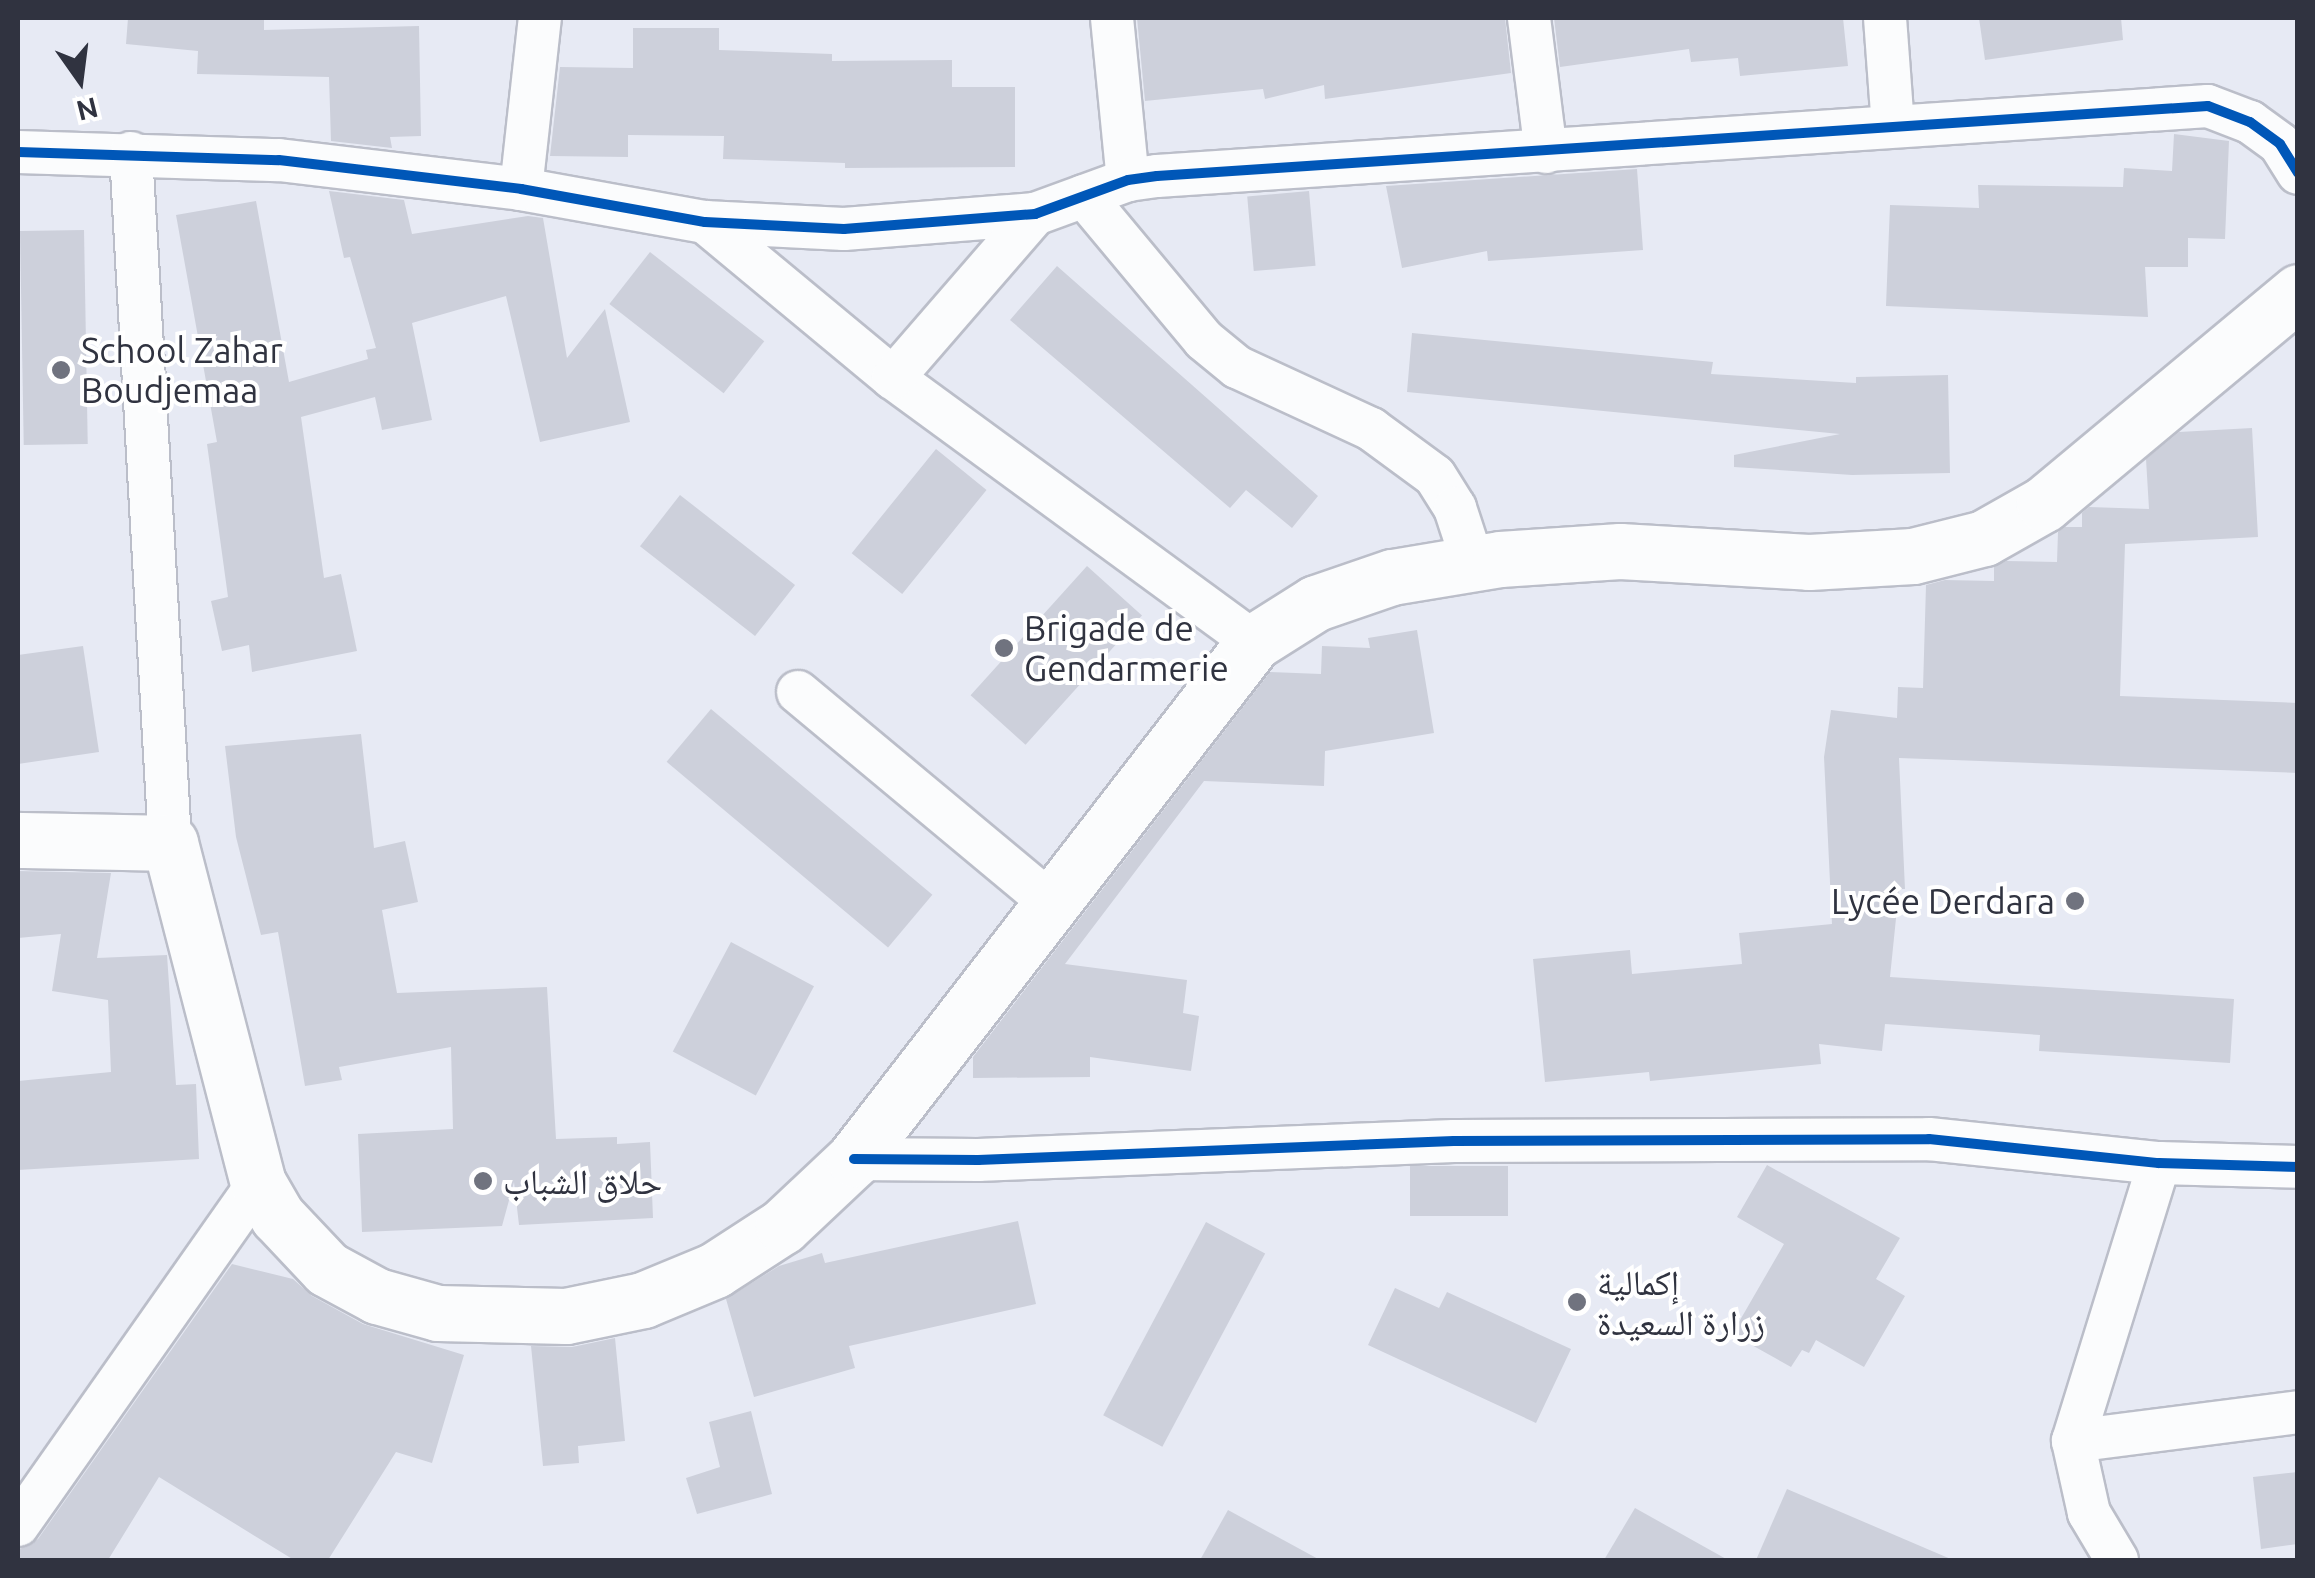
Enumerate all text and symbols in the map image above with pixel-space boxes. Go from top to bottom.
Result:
north arrow [30,30,130,130]
text: N [74,92,101,127]
place label: School Zahar Boudjemaa [81,329,283,411]
marker: School Zahar Boudjemaa [50,359,72,381]
place label: Brigade de Gendarmerie [1024,607,1229,689]
marker: Brigade de Gendarmerie [993,637,1015,659]
place label: Lycée Derdara [1831,880,2055,922]
marker: Lycée Derdara [2064,890,2086,912]
place label: حلاق الشباب [503,1160,662,1202]
marker: حلاق الشباب [472,1170,494,1192]
place label: إكمالية زرارة السعيدة [1597,1261,1765,1343]
marker: إكمالية زرارة السعيدة [1566,1291,1588,1313]

